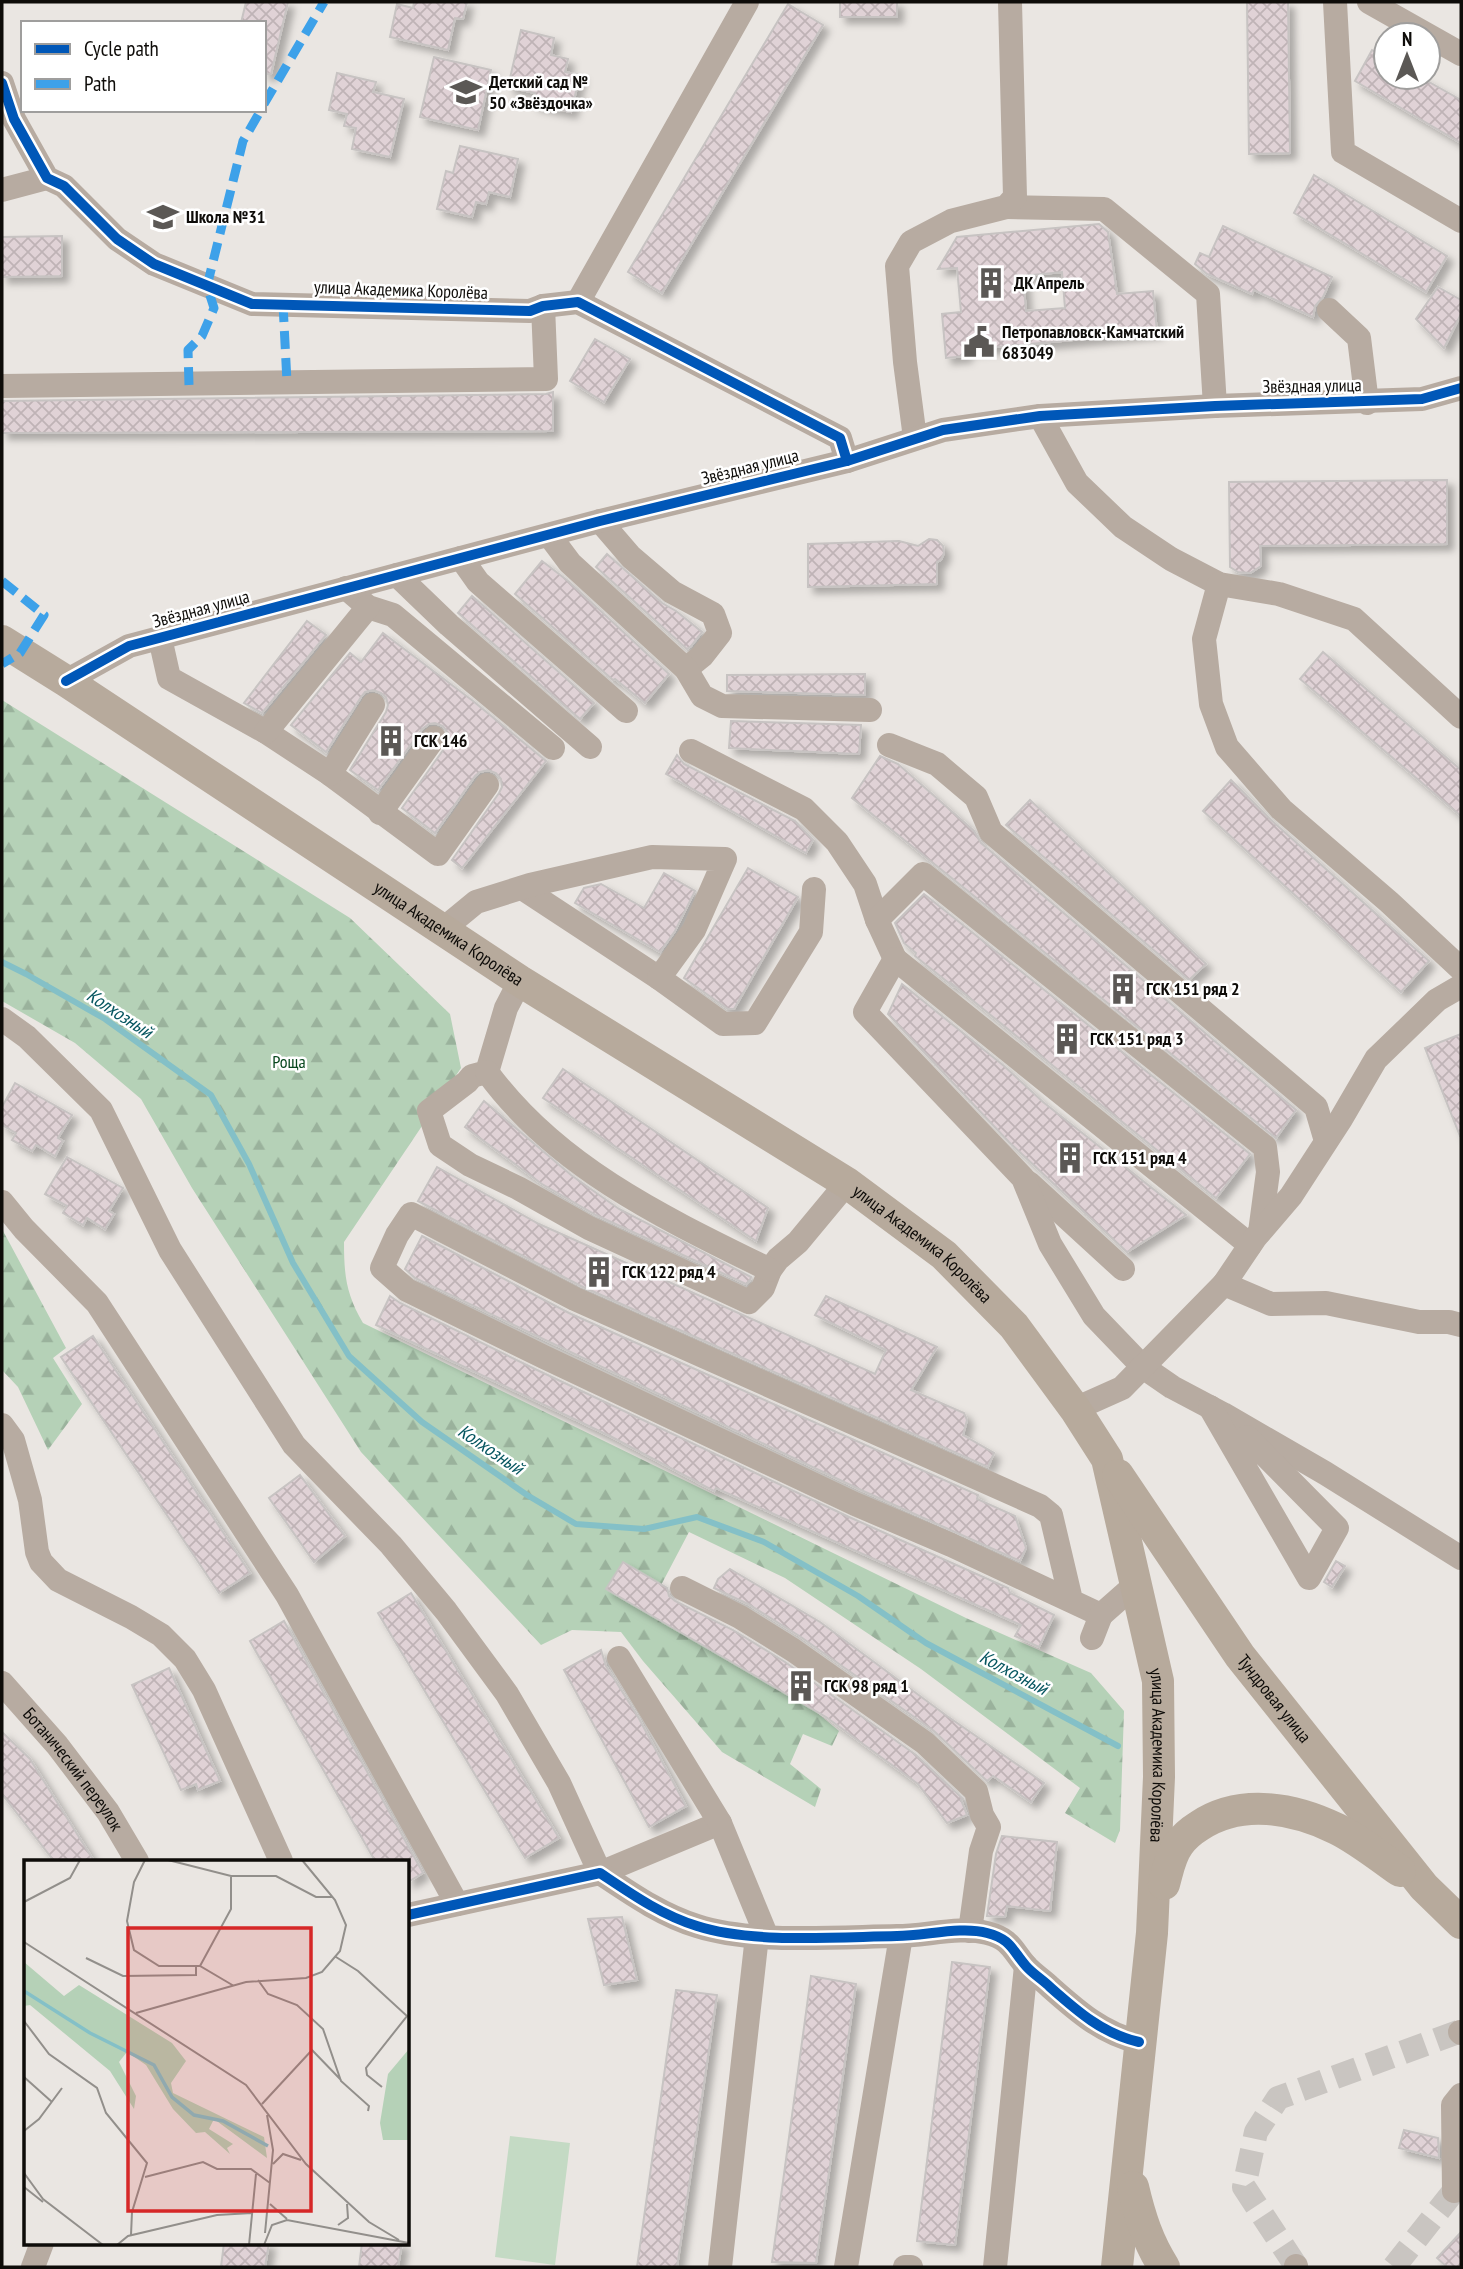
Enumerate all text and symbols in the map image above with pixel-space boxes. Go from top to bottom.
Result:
legend [21,21,266,112]
north arrow [1372,21,1442,91]
text: N [1402,27,1412,51]
text: Cycle path [84,35,159,62]
text: Path [84,70,116,97]
place label: Детский сад № 50 «Звёздочка» [489,70,593,114]
school or university icon: Детский сад № 50 «Звёздочка» [449,75,483,109]
school or university icon: Школа №31 [146,200,180,234]
place label: Школа №31 [186,205,265,228]
building icon: ДК Апрель [974,266,1008,300]
place label: ДК Апрель [1014,271,1085,294]
street label: улица Академика Королёва [314,275,488,304]
place label: Петропавловск-Камчатский 683049 [1002,320,1184,364]
public building icon: Петропавловск-Камчатский 683049 [962,325,996,359]
street label: Звёздная улица [1262,373,1362,398]
street label: Звёздная улица [699,443,801,490]
street label: Звёздная улица [150,585,252,632]
building icon: ГСК 146 [374,724,408,758]
place label: ГСК 146 [414,729,467,752]
street label: улица Академика Королёва [370,876,528,991]
building icon: ГСК 151 ряд 2 [1106,972,1140,1006]
place label: ГСК 151 ряд 2 [1146,977,1240,1000]
water label: Колхозный [83,983,159,1044]
building icon: ГСК 151 ряд 3 [1050,1022,1084,1056]
place label: ГСК 151 ряд 3 [1090,1027,1184,1050]
park label: Роща [272,1050,306,1073]
building icon: ГСК 151 ряд 4 [1053,1141,1087,1175]
place label: ГСК 151 ряд 4 [1093,1146,1187,1169]
street label: улица Академика Королёва [848,1179,997,1308]
building icon: ГСК 122 ряд 4 [582,1255,616,1289]
place label: ГСК 122 ряд 4 [622,1260,716,1283]
water label: Колхозный [454,1418,530,1480]
water label: Колхозный [976,1644,1054,1701]
street label: Тундровая улица [1232,1650,1317,1747]
street label: улица Академика Королёва [1144,1666,1171,1843]
building icon: ГСК 98 ряд 1 [784,1669,818,1703]
place label: ГСК 98 ряд 1 [824,1674,909,1697]
street label: Ботанический переулок [18,1702,129,1835]
inset map [24,1860,410,2244]

